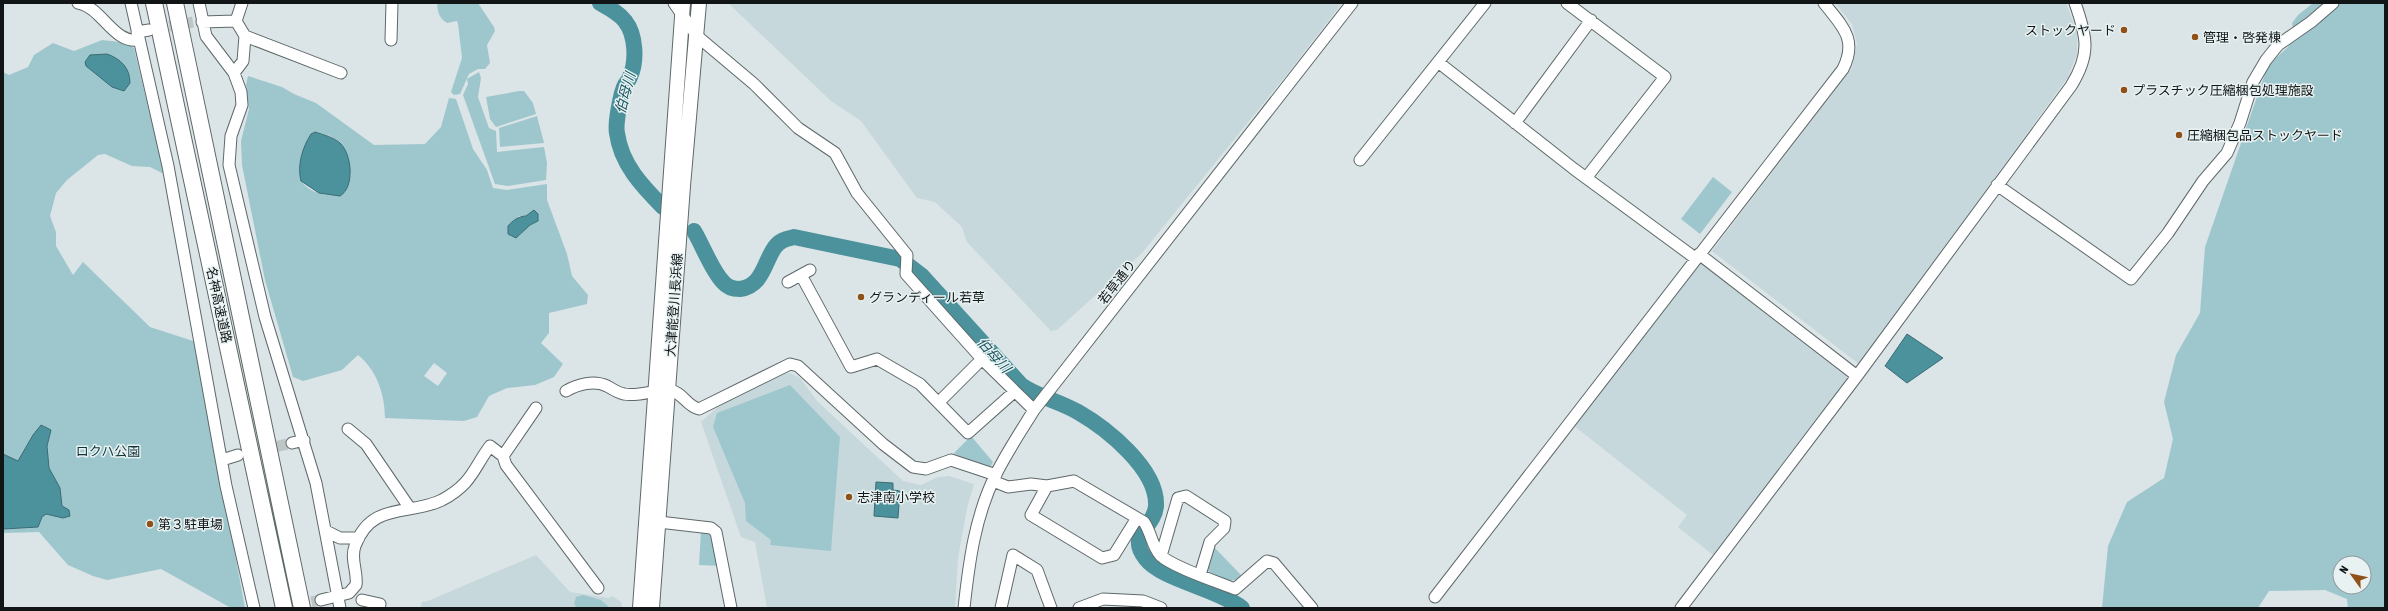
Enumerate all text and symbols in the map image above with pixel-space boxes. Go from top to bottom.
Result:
place label: ストックヤード [2025,23,2116,38]
marker: ストックヤード [2119,25,2129,35]
place label: 管理・啓発棟 [2203,30,2281,45]
marker: 管理・啓発棟 [2190,32,2200,42]
water label: 伯母川 [612,69,639,115]
place label: プラスチック圧縮梱包処理施設 [2132,83,2314,98]
marker: プラスチック圧縮梱包処理施設 [2119,85,2129,95]
place label: 圧縮梱包品ストックヤード [2187,128,2343,143]
marker: 圧縮梱包品ストックヤード [2174,130,2184,140]
street label: 大津能登川長浜線 [663,253,685,357]
street label: 若草通り [1095,257,1139,307]
street label: 名神高速道路 [204,265,234,345]
place label: グランディール若草 [869,290,985,305]
marker: グランディール若草 [856,292,866,302]
water label: 伯母川 [974,334,1015,377]
park label: ロクハ公園 [76,444,140,459]
place label: 志津南小学校 [857,490,935,505]
marker: 志津南小学校 [844,492,854,502]
place label: 第３駐車場 [158,517,223,532]
marker: 第３駐車場 [145,519,155,529]
north arrow [2332,555,2372,595]
text: N [2337,564,2350,576]

